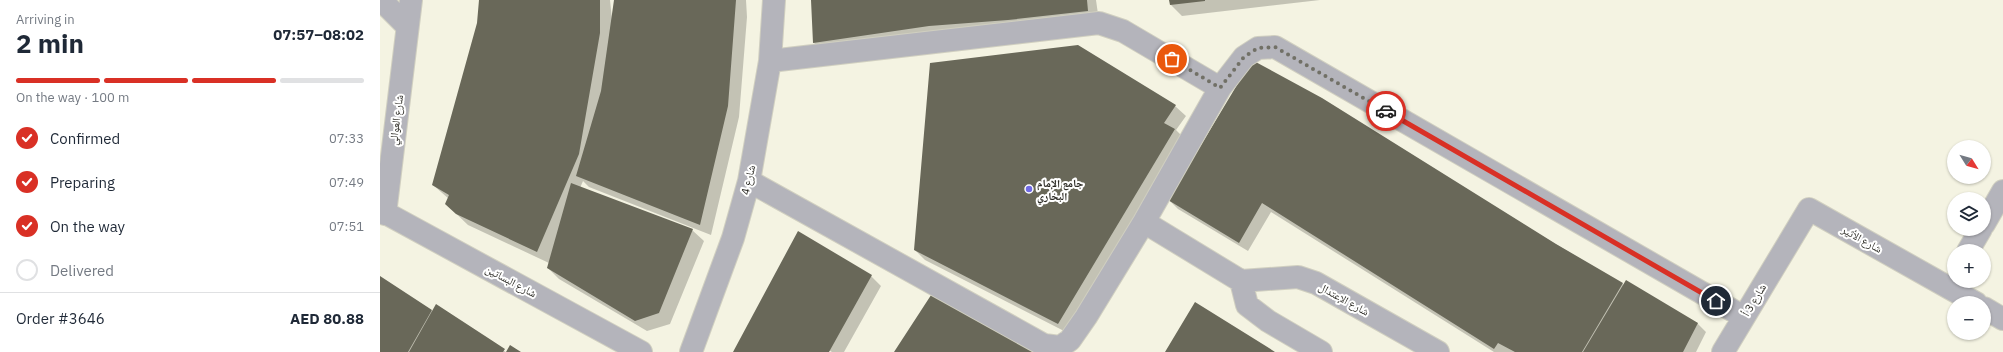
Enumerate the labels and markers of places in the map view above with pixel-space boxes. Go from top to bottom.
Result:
pin [1155,42,1189,76]
place label: جامع الإمام البخاري [1037,176,1083,205]
marker: جامع الإمام البخاري [1024,184,1034,194]
pin [1699,284,1733,318]

